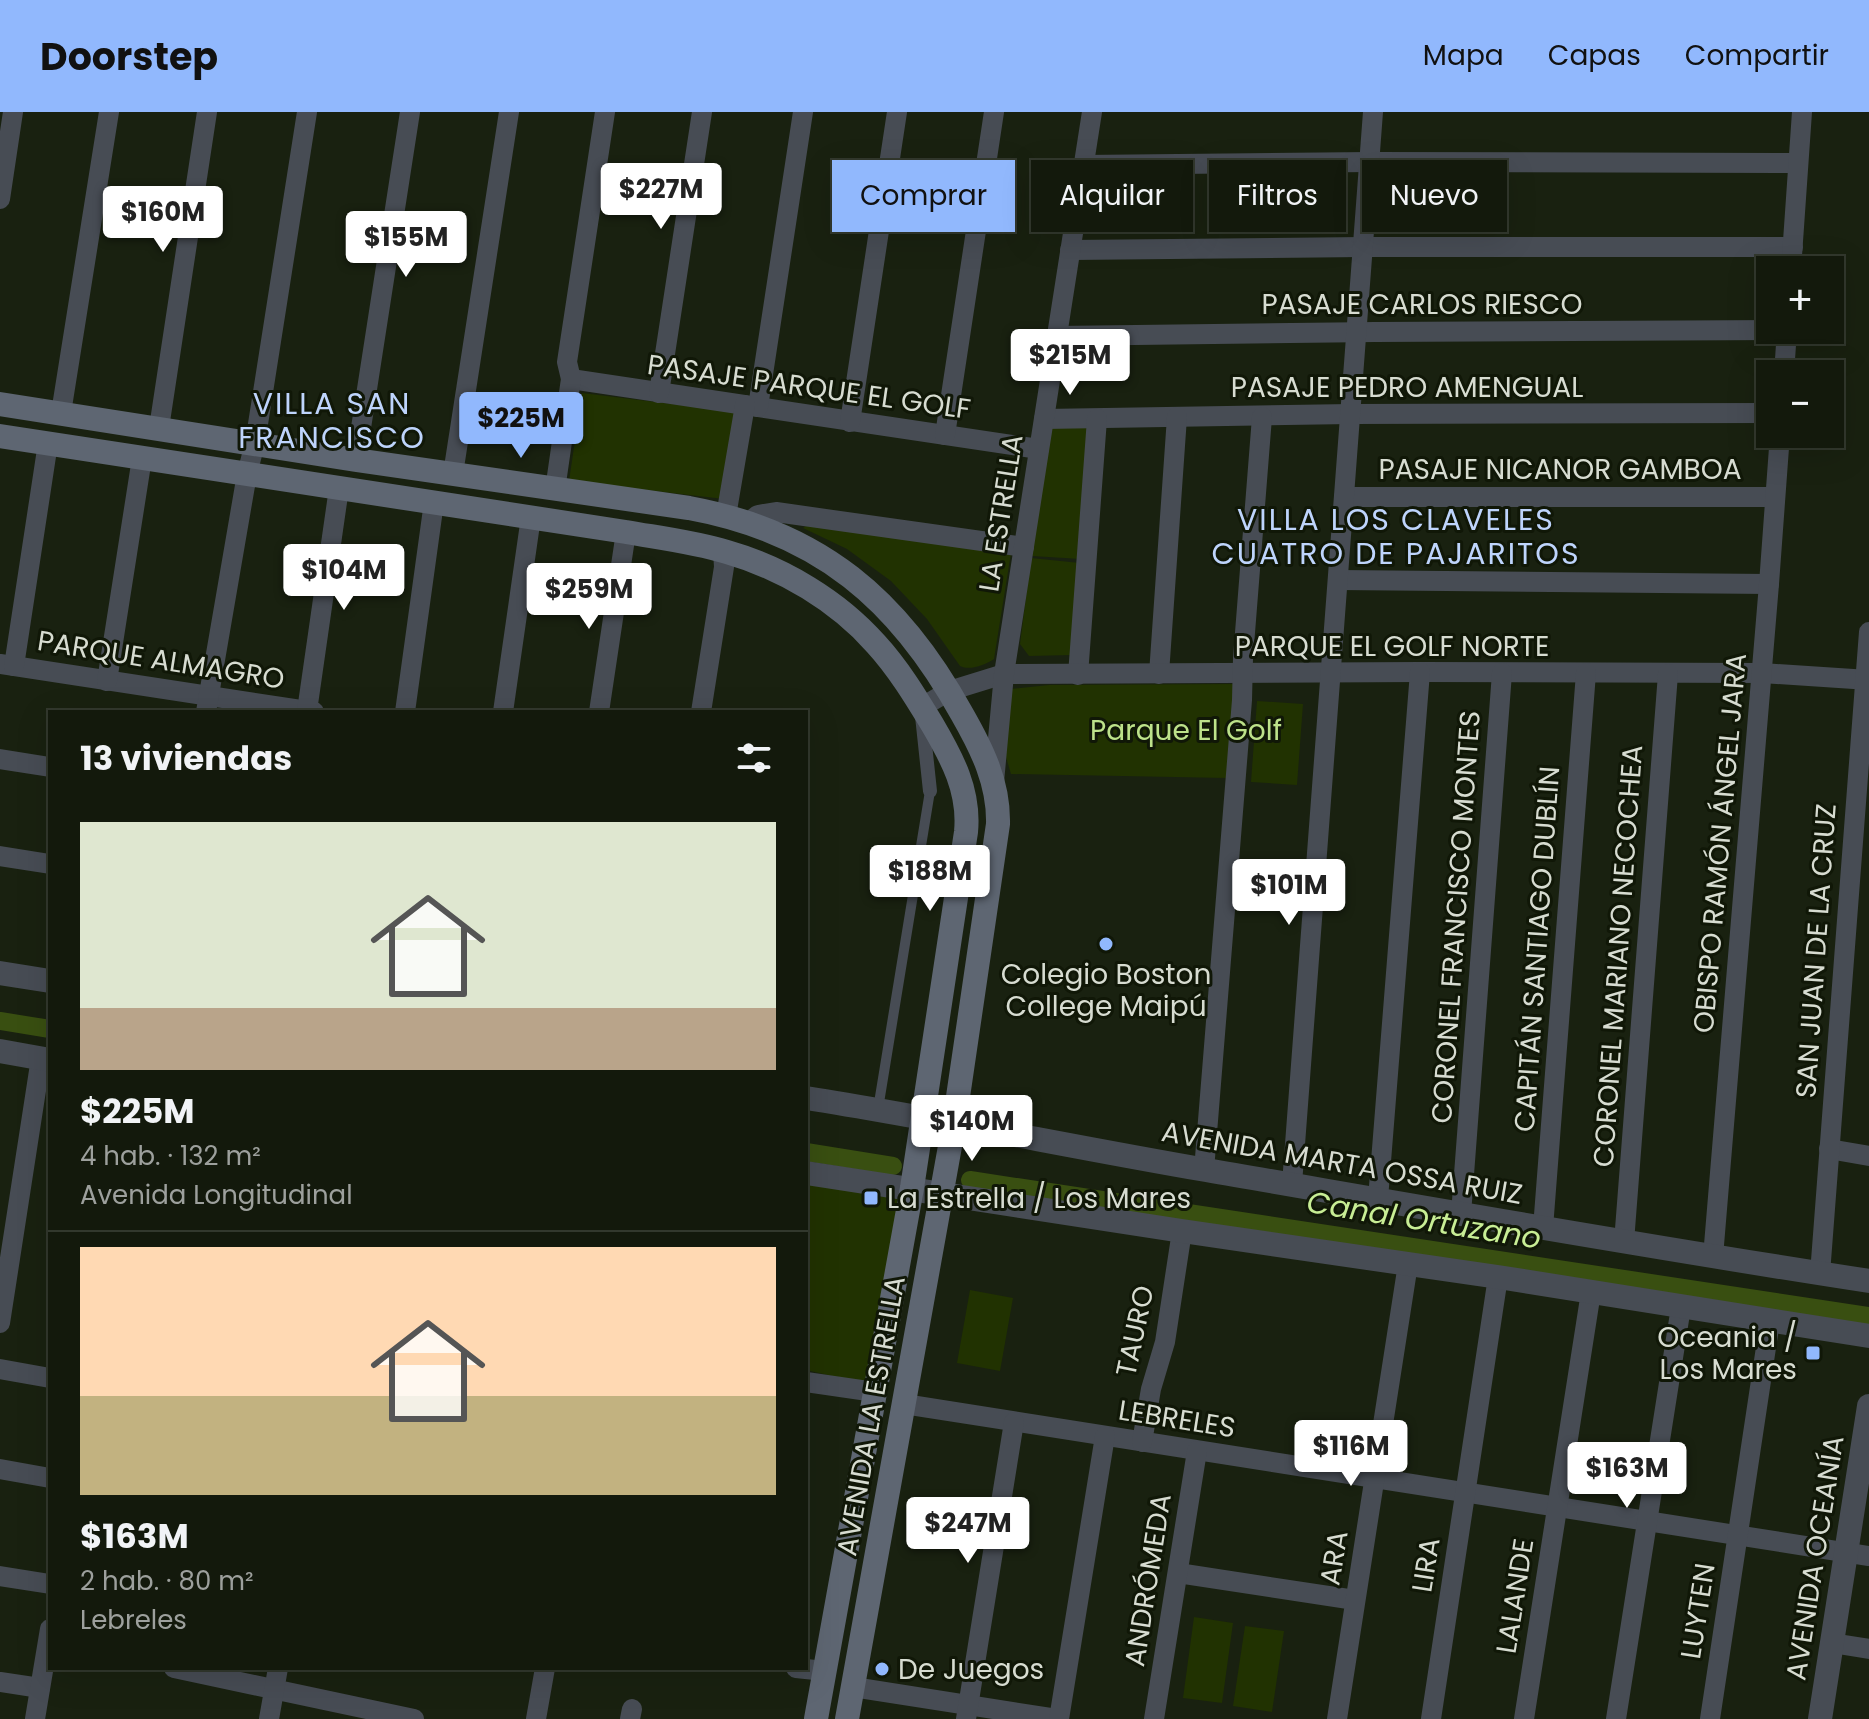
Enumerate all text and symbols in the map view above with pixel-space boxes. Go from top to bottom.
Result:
text: Doorstep [40,30,218,83]
text: Mapa [1423,36,1504,75]
text: Capas [1548,36,1641,75]
text: Compartir [1685,36,1829,75]
chip: Comprar [832,160,1015,232]
chip: Alquilar [1031,160,1193,232]
chip: Filtros [1209,160,1346,232]
chip: Nuevo [1362,160,1507,232]
pin: $227M [605,163,717,231]
text: $227M [619,171,703,207]
pin: $160M [107,186,219,254]
text: $160M [121,194,205,230]
pin: $155M [350,211,462,279]
text: $155M [364,219,448,255]
map controls [1756,256,1844,448]
button: + [1756,256,1844,344]
street label: PASAJE CARLOS RIESCO [1262,285,1582,324]
pin: $215M [1014,329,1126,397]
text: $215M [1029,337,1111,373]
street label: PASAJE PARQUE EL GOLF [645,345,973,429]
button: − [1756,360,1844,448]
street label: PASAJE PEDRO AMENGUAL [1231,368,1583,407]
district label: VILLA SAN FRANCISCO [238,382,426,459]
pin: $225M [465,392,577,460]
text: $225M [477,400,565,436]
street label: LA ESTRELLA [969,431,1033,595]
street label: PASAJE NICANOR GAMBOA [1378,450,1742,489]
district label: VILLA LOS CLAVELES CUATRO DE PAJARITOS [1211,498,1581,575]
pin: $104M [288,544,400,612]
text: $104M [301,552,387,588]
pin: $259M [533,563,645,631]
text: $259M [545,571,633,607]
street label: PARQUE ALMAGRO [35,621,287,699]
street label: PARQUE EL GOLF NORTE [1235,627,1549,666]
street label: OBISPO RAMÓN ÁNGEL JARA [1684,651,1756,1035]
street label: CORONEL FRANCISCO MONTES [1422,709,1490,1125]
park label: Parque El Golf [1090,711,1282,750]
text: 13 viviendas [80,734,292,782]
icon: filters [732,736,776,780]
street label: CORONEL MARIANO NECOCHEA [1584,744,1652,1168]
street label: CAPITÁN SANTIAGO DUBLÍN [1505,765,1569,1133]
street label: SAN JUAN DE LA CRUZ [1786,802,1846,1100]
pin: $188M [874,845,986,913]
text: $188M [888,853,972,889]
pin: $101M [1233,859,1345,927]
text: $101M [1250,867,1328,903]
icon: home [356,874,500,1018]
marker: Colegio Boston College Maipú [1097,935,1115,953]
place label: Colegio Boston College Maipú [1001,955,1211,1026]
text: $225M [80,1087,195,1135]
pin: $140M [916,1095,1028,1163]
text: $140M [929,1103,1015,1139]
street label: AVENIDA MARTA OSSA RUIZ [1159,1112,1525,1214]
text: 4 hab. · 132 m² [80,1138,261,1174]
text: Avenida Longitudinal [80,1177,353,1213]
place label: La Estrella / Los Mares [887,1179,1191,1218]
water label: Canal Ortuzano [1304,1180,1544,1260]
marker: La Estrella / Los Mares [862,1189,880,1207]
street label: AVENIDA LA ESTRELLA [827,1273,915,1559]
street label: TAURO [1106,1282,1164,1380]
icon: home [356,1299,500,1443]
place label: Oceania / Los Mares [1657,1318,1797,1389]
marker: Oceania / Los Mares [1804,1344,1822,1362]
street label: LEBRELES [1116,1391,1238,1447]
pin: $116M [1295,1420,1407,1488]
text: $116M [1312,1428,1390,1464]
street label: AVENIDA OCEANÍA [1776,1433,1854,1683]
pin: $163M [1571,1442,1683,1510]
text: $163M [1585,1450,1669,1486]
street label: ANDRÓMEDA [1115,1491,1181,1669]
pin: $247M [912,1497,1024,1565]
text: $247M [924,1505,1012,1541]
text: $163M [80,1512,189,1560]
street label: ARA [1310,1528,1358,1588]
street label: LIRA [1402,1535,1450,1595]
street label: LALANDE [1487,1536,1543,1656]
street label: LUYTEN [1671,1560,1725,1662]
text: 2 hab. · 80 m² [80,1563,254,1599]
text: Lebreles [80,1602,187,1638]
place label: De Juegos [898,1650,1044,1689]
marker: De Juegos [873,1660,891,1678]

